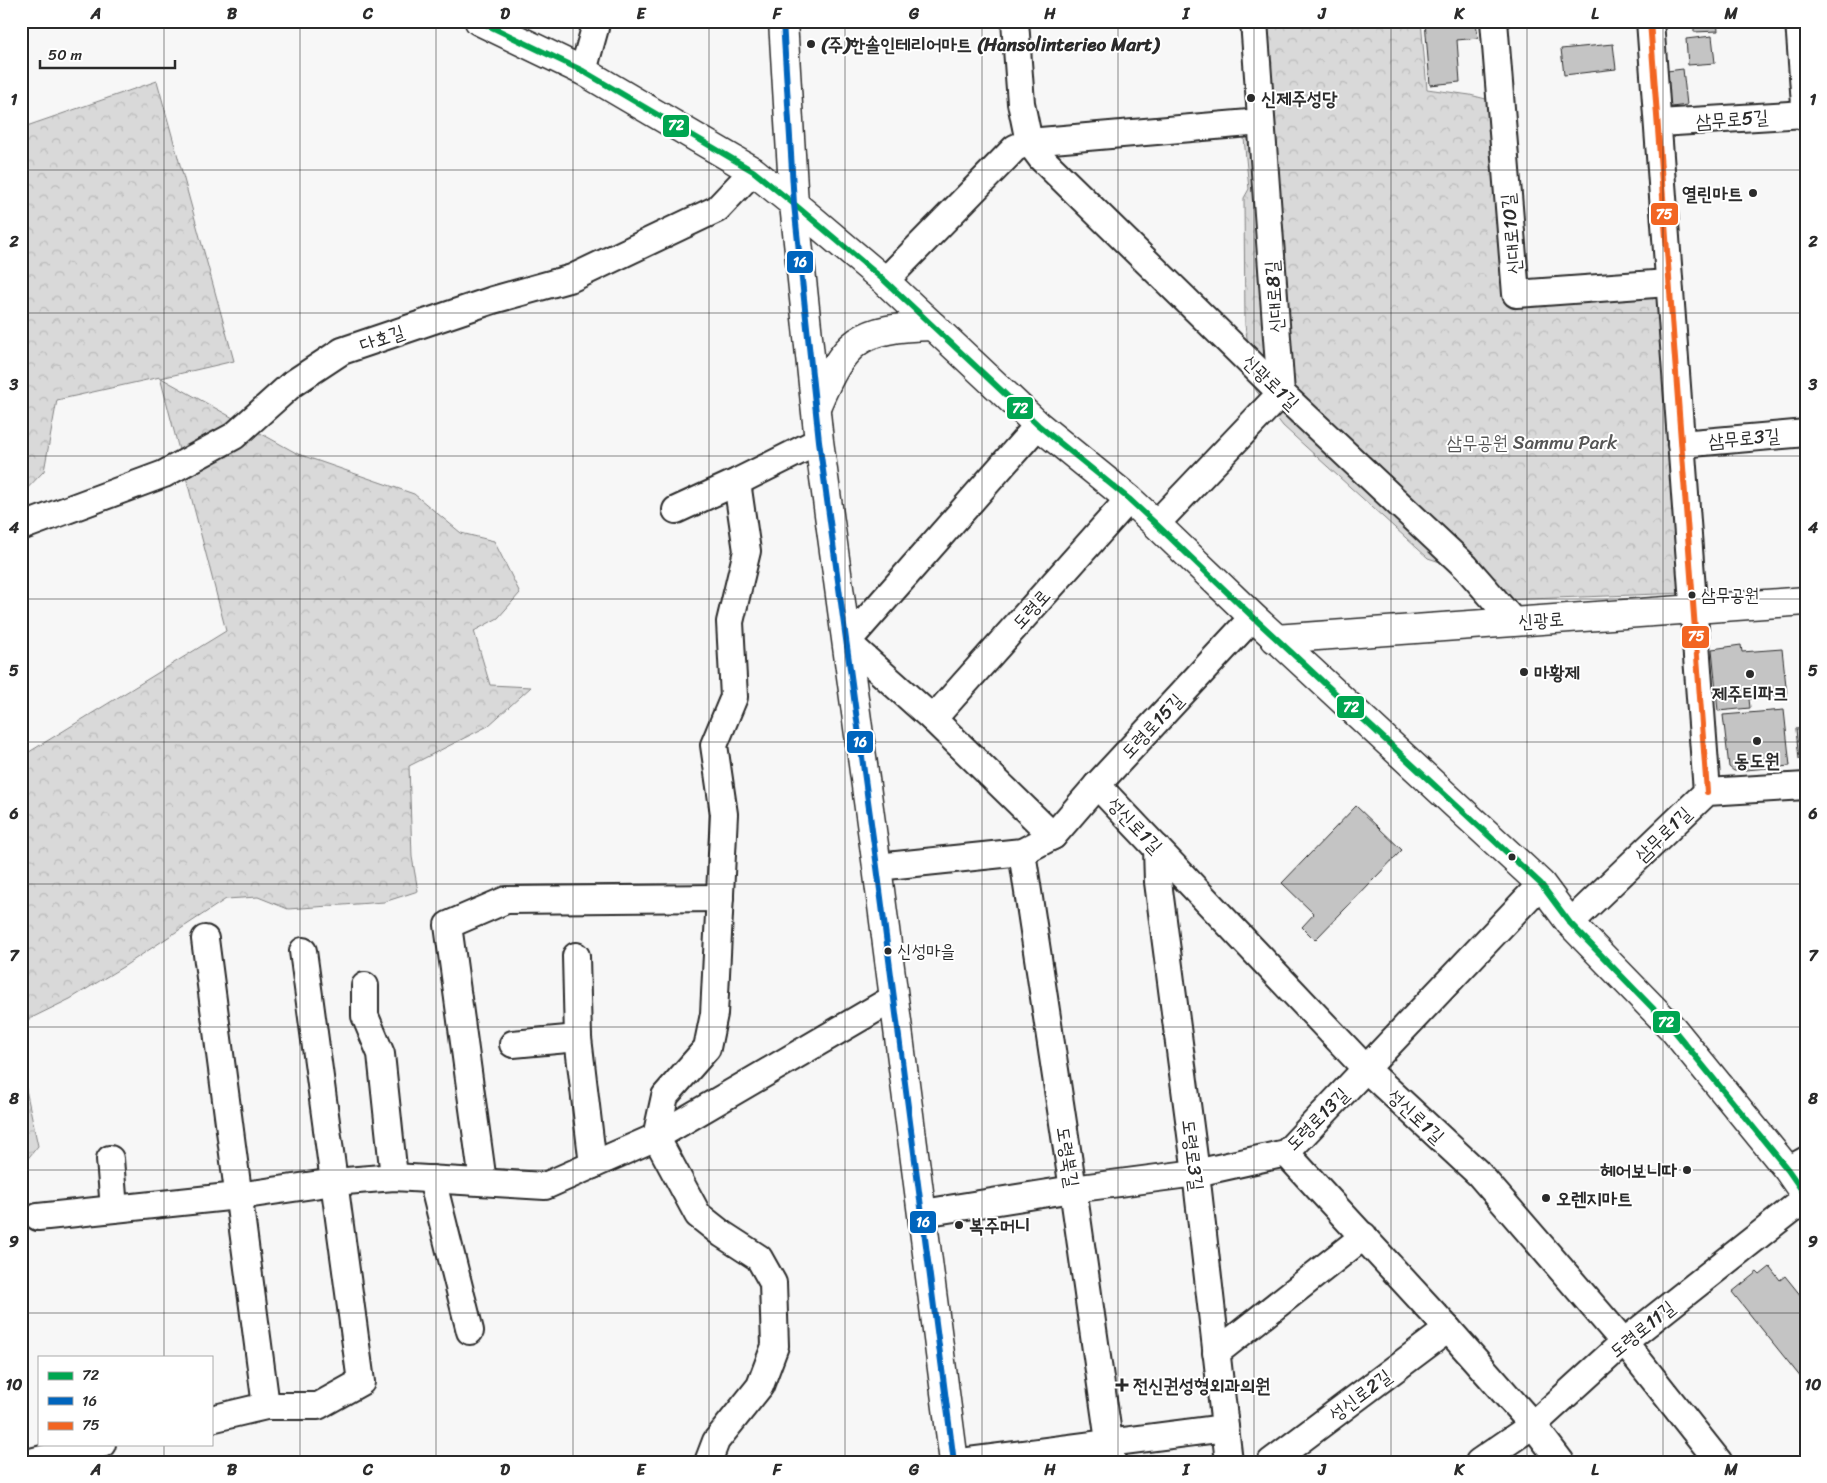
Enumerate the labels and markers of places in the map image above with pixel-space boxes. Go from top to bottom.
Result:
place label: (주)한솔인테리어마트 (Hansolinterieo Mart) [821,28,1160,61]
marker: (주)한솔인테리어마트 (Hansolinterieo Mart) [805,38,817,50]
place label: 신제주성당 [1261,82,1338,115]
marker: 신제주성당 [1245,92,1257,104]
place label: 열린마트 [1682,177,1743,210]
marker: 열린마트 [1747,187,1759,199]
place label: 삼무공원 [1701,579,1759,611]
marker: 삼무공원 [1687,590,1697,600]
place label: 마황제 [1534,656,1580,689]
marker: 마황제 [1518,666,1530,678]
marker: 제주티파크 [1744,668,1756,680]
place label: 제주티파크 [1712,677,1788,710]
marker: 동도원 [1751,735,1763,747]
place label: 동도원 [1734,744,1780,777]
unlabelled marker [1507,852,1517,862]
place label: 신성마을 [897,935,955,967]
marker: 신성마을 [883,946,893,956]
place label: 헤어보니따 [1600,1154,1678,1187]
marker: 헤어보니따 [1681,1164,1693,1176]
place label: 오렌지마트 [1556,1182,1632,1215]
marker: 오렌지마트 [1540,1192,1552,1204]
place label: 복주머니 [969,1209,1030,1242]
marker: 복주머니 [953,1219,965,1231]
place label: 전신권성형외과의원 [1133,1369,1271,1402]
marker: 전신권성형외과의원 [1115,1378,1129,1392]

